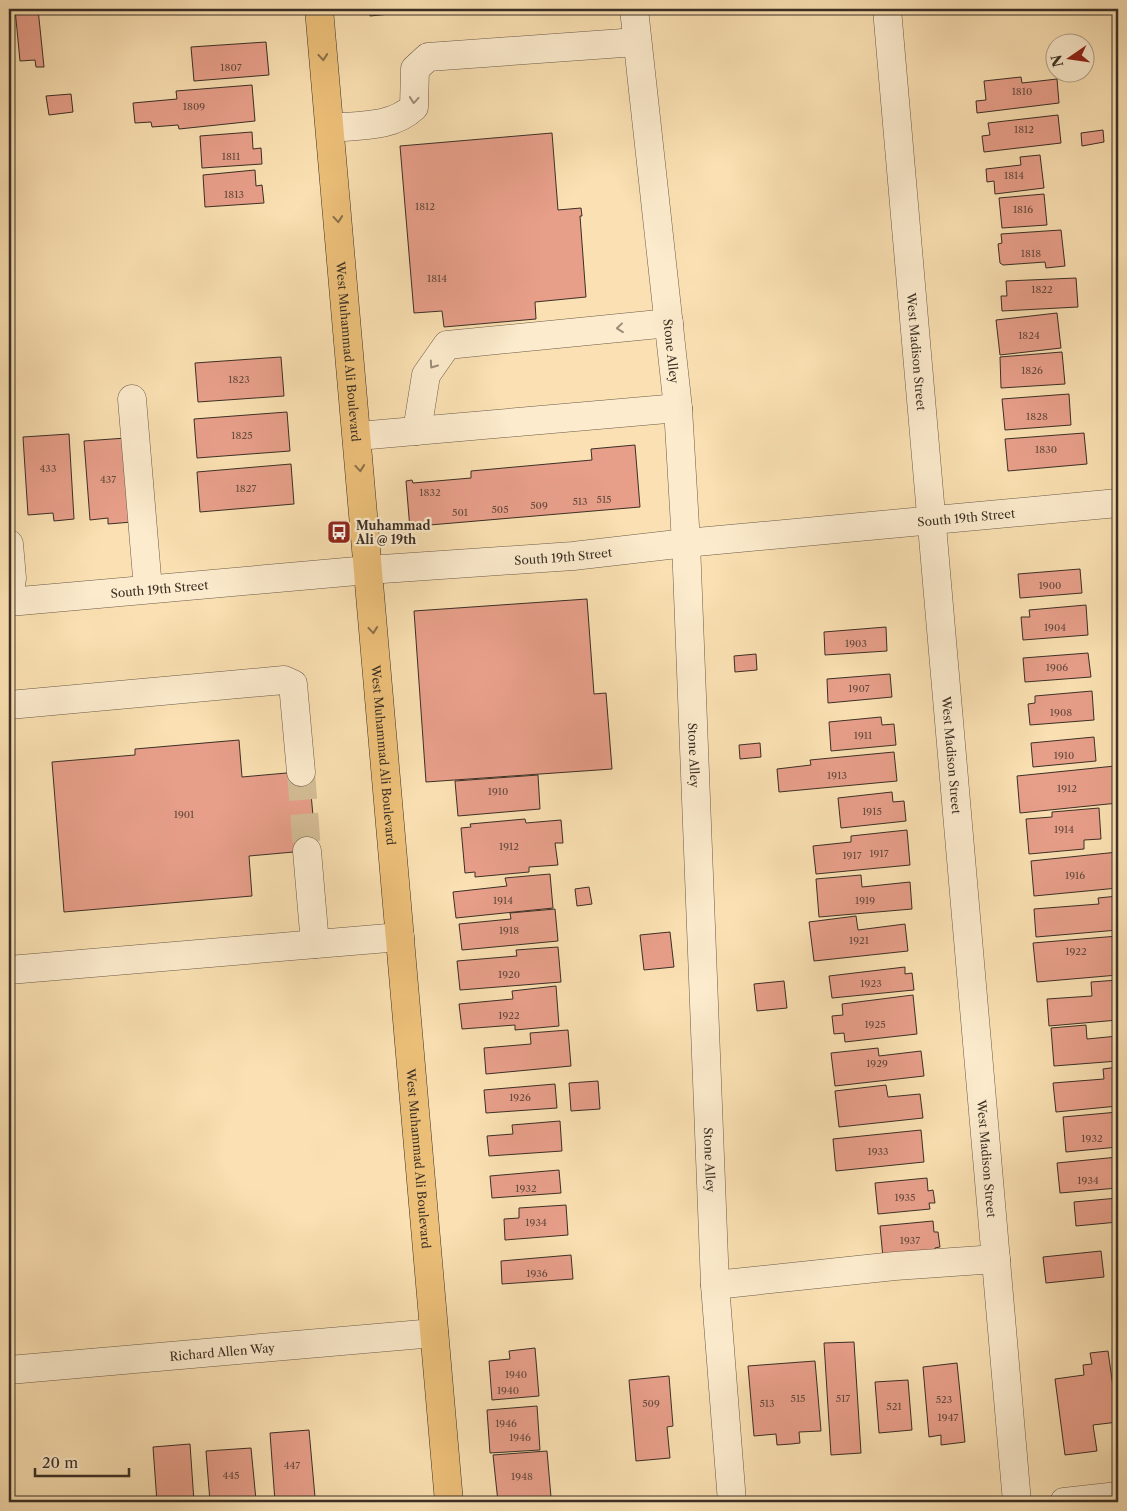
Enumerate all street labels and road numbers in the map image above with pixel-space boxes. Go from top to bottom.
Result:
street label: West Muhammad Ali Boulevard [333,260,364,443]
street label: West Madison Street [904,291,930,412]
street label: Stone Alley [661,318,683,384]
street label: South 19th Street [917,505,1016,529]
street label: South 19th Street [514,544,613,567]
street label: South 19th Street [110,577,210,600]
street label: West Muhammad Ali Boulevard [369,664,399,847]
street label: West Madison Street [939,695,965,815]
street label: Stone Alley [686,722,703,788]
street label: West Muhammad Ali Boulevard [404,1067,434,1250]
street label: West Madison Street [974,1098,1000,1219]
street label: Stone Alley [701,1127,719,1193]
street label: Richard Allen Way [169,1339,276,1363]

